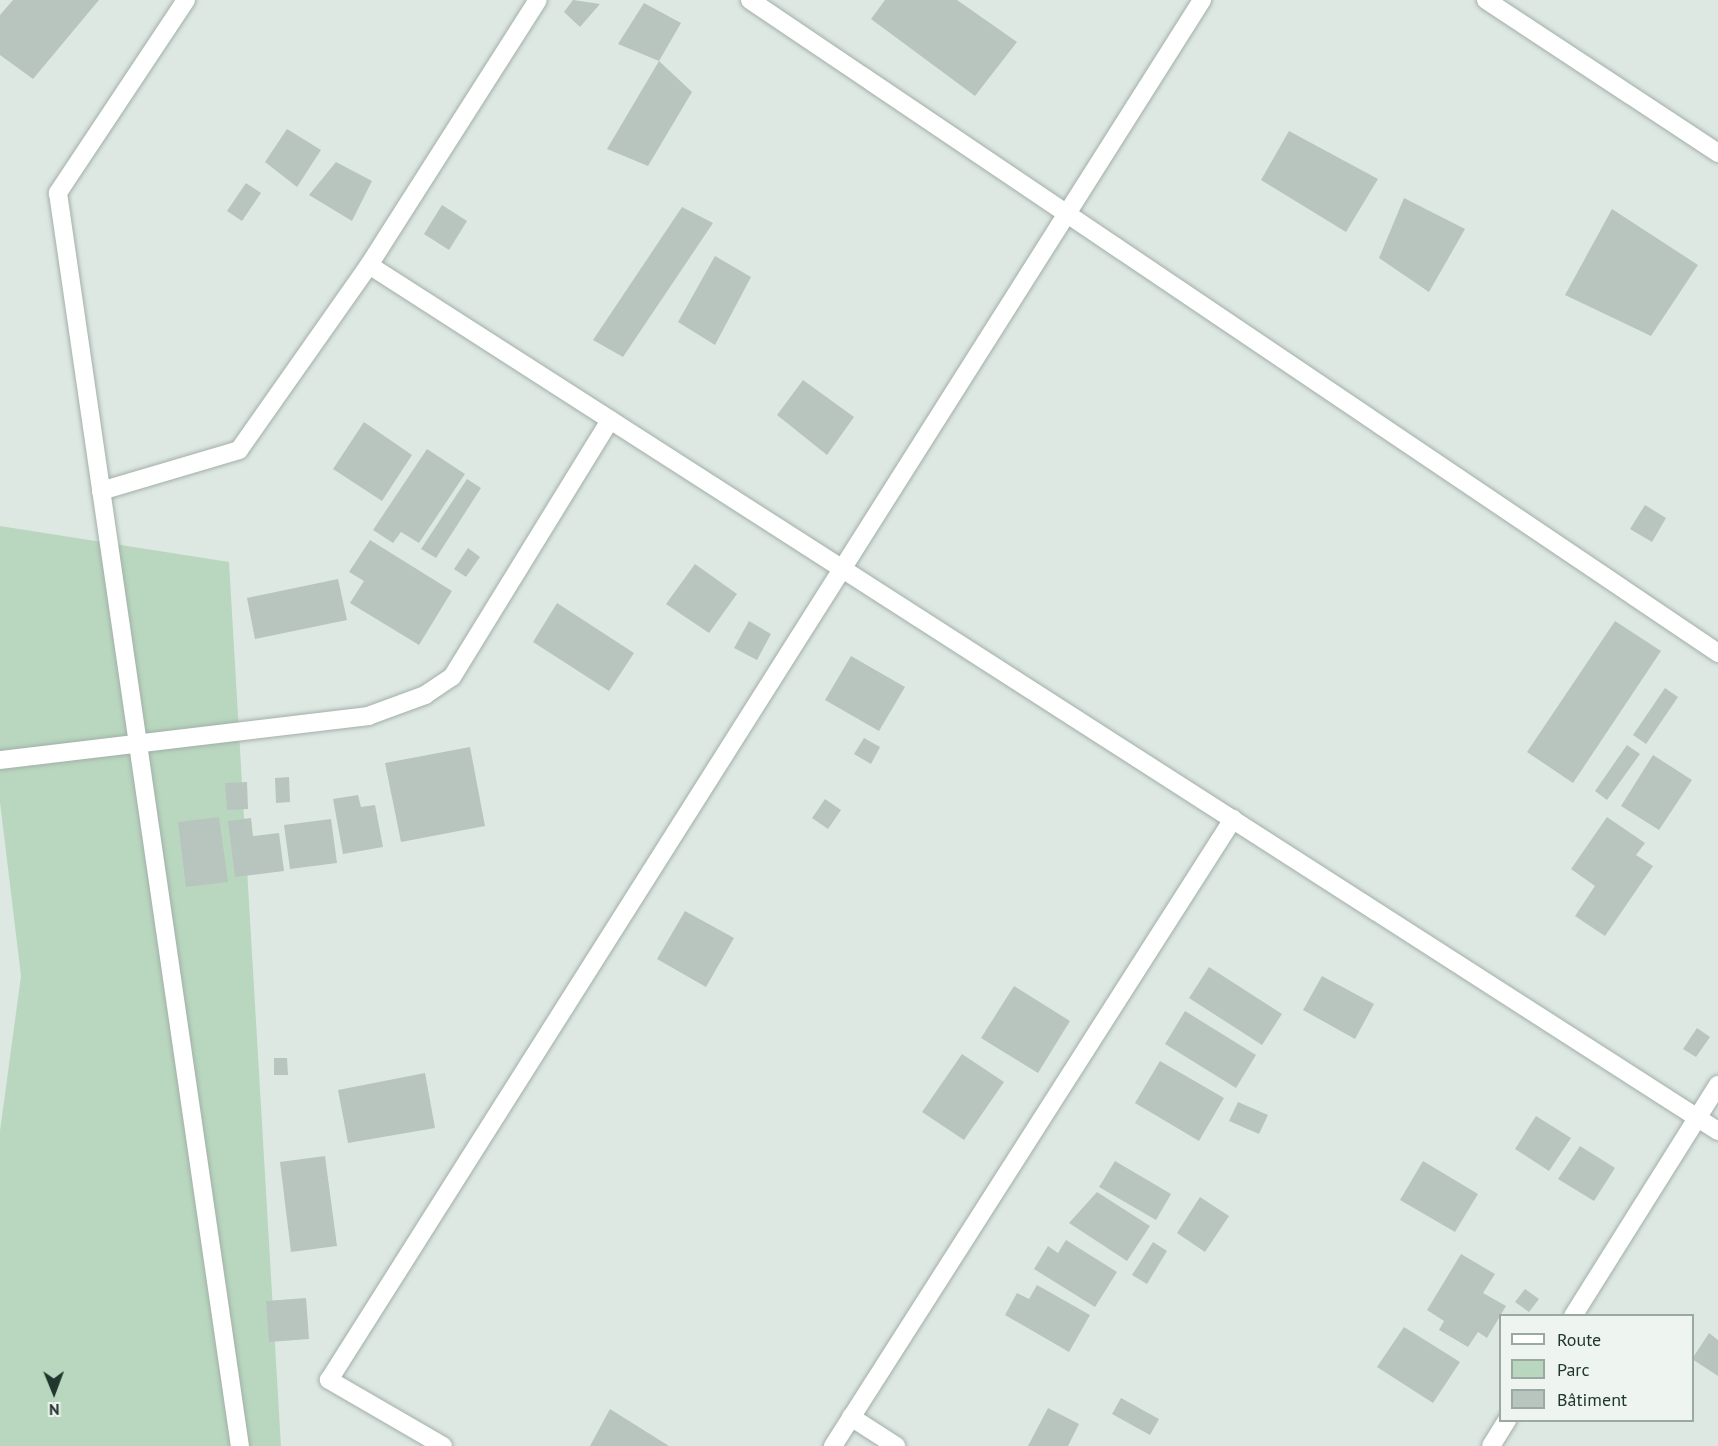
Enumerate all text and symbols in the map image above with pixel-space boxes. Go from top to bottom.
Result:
legend [1499,1314,1694,1422]
text: Route [1557,1328,1601,1351]
text: Parc [1557,1358,1590,1381]
north arrow [24,1362,84,1422]
text: Bâtiment [1557,1388,1627,1411]
text: N [49,1400,60,1420]

